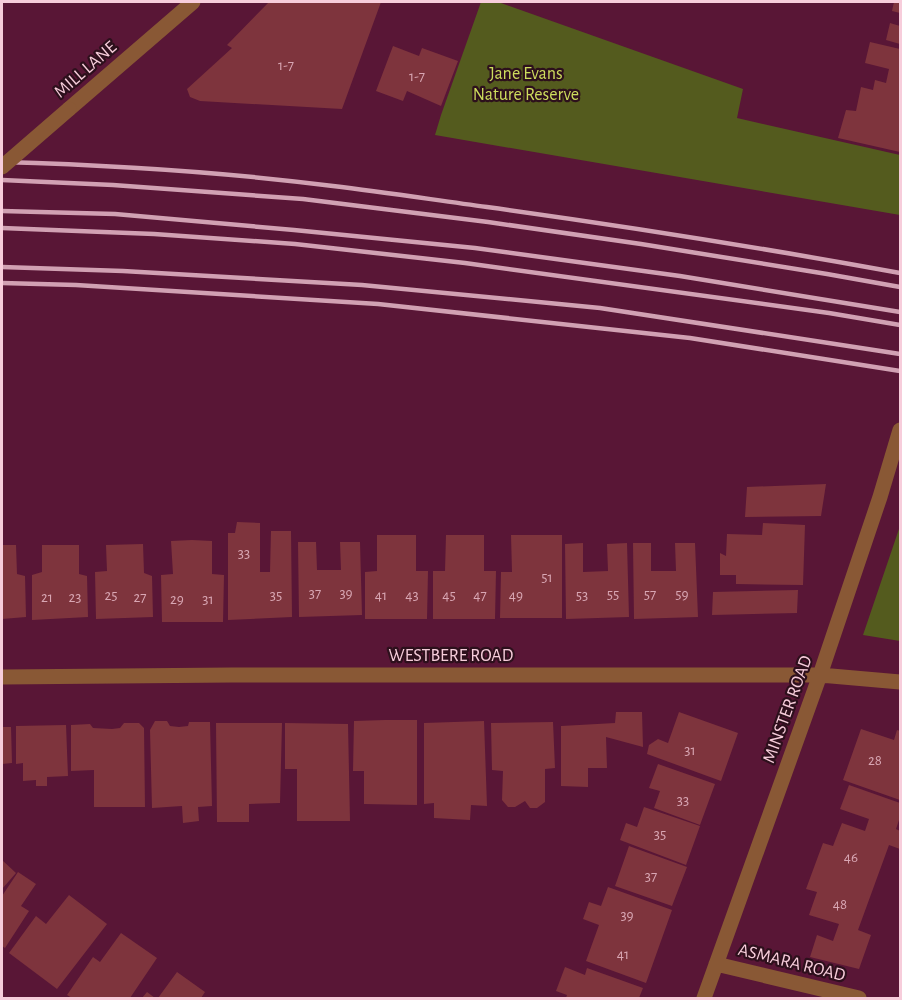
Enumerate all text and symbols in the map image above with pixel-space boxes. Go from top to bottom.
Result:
street label: MILL LANE [51,38,120,101]
house number: 1-7 [278,58,294,73]
park label: Jane Evans Nature Reserve [473,65,579,104]
house number: 1-7 [409,69,425,84]
house number: 33 [238,546,250,561]
house number: 51 [541,570,553,585]
house number: 37 [309,586,321,601]
house number: 39 [339,586,353,601]
house number: 55 [607,587,619,602]
house number: 57 [644,587,656,602]
house number: 59 [675,587,689,602]
house number: 25 [104,588,118,603]
house number: 35 [270,588,282,603]
house number: 41 [375,588,387,603]
house number: 43 [405,588,419,603]
house number: 45 [442,588,456,603]
house number: 47 [473,588,487,603]
house number: 49 [509,588,523,603]
house number: 53 [576,588,588,603]
house number: 21 [41,590,53,605]
house number: 23 [68,590,82,605]
house number: 27 [133,590,147,605]
house number: 29 [170,592,184,607]
house number: 31 [202,592,214,607]
street label: WESTBERE ROAD [389,647,513,665]
street label: MINSTER ROAD [760,653,816,766]
house number: 31 [684,743,696,758]
house number: 28 [868,753,882,768]
house number: 33 [677,793,689,808]
house number: 35 [654,827,666,842]
house number: 46 [844,850,858,865]
house number: 37 [645,869,657,884]
house number: 48 [833,897,847,912]
house number: 39 [620,908,634,923]
street label: ASMARA ROAD [736,941,847,985]
house number: 41 [617,947,629,962]

